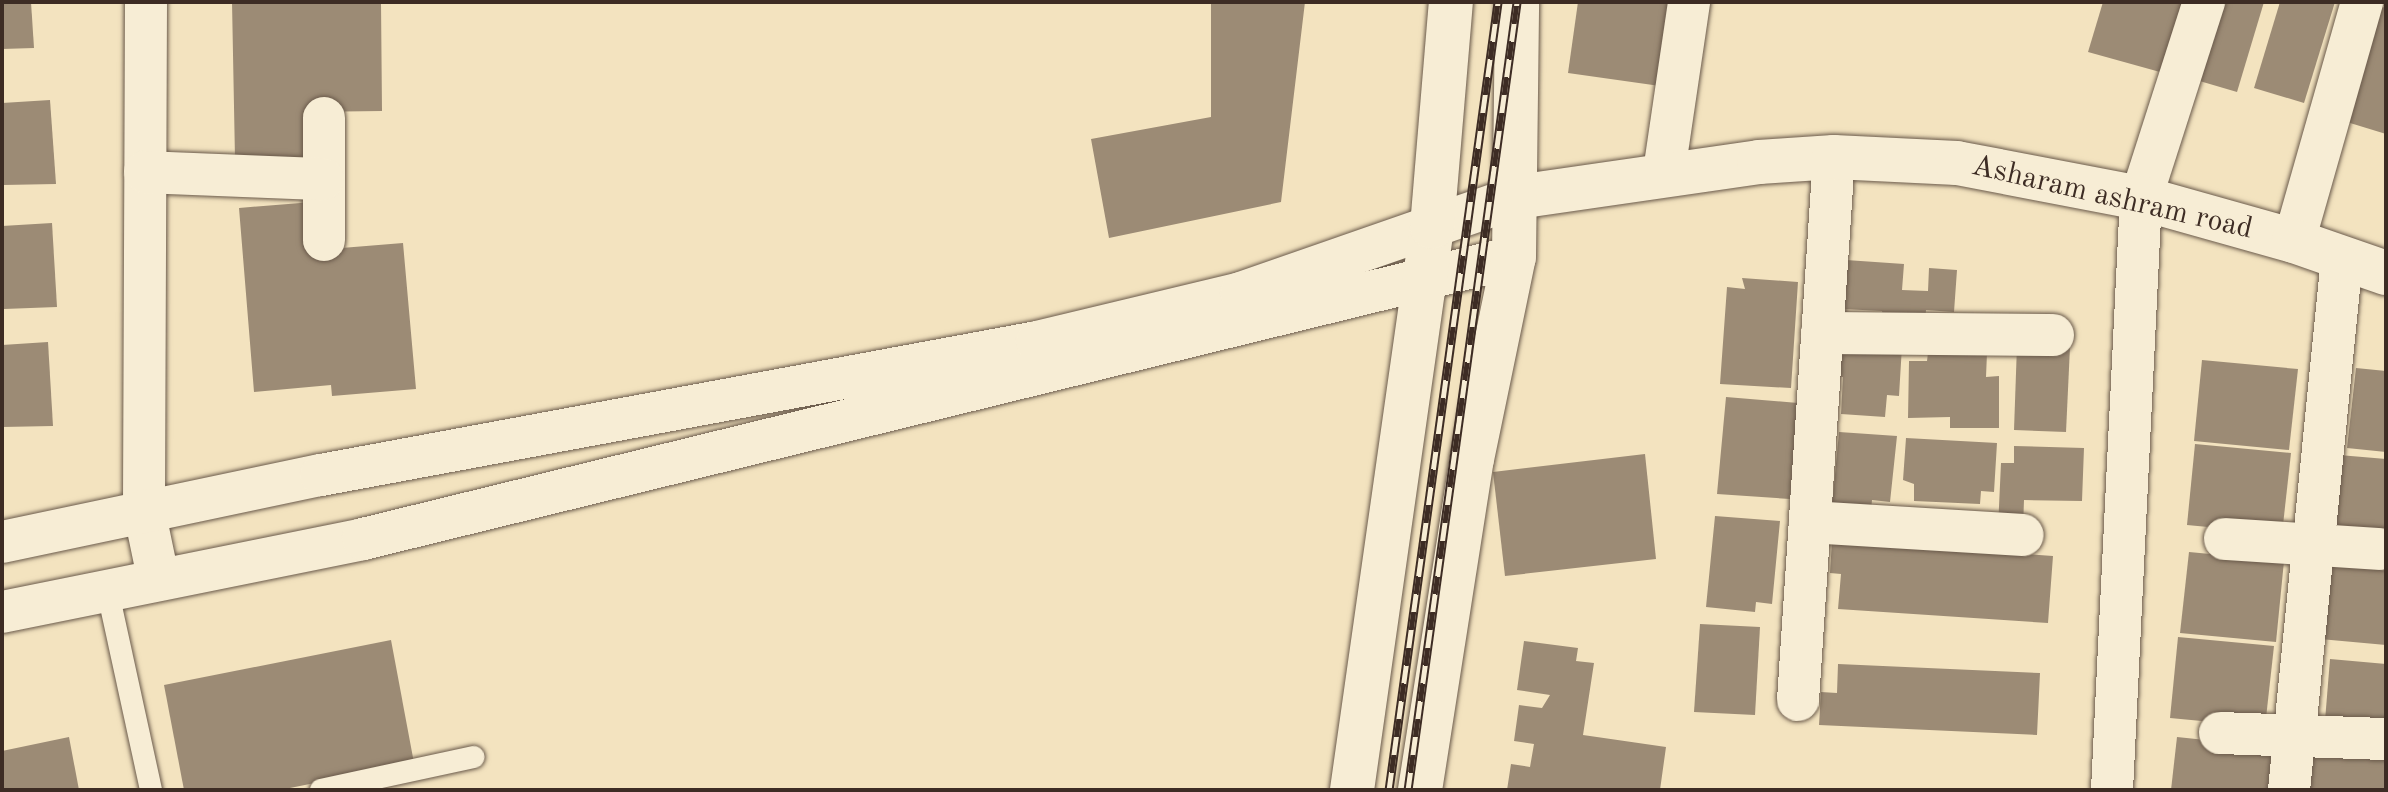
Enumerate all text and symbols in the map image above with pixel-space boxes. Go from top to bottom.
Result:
street label: Asharam ashram road [1968,148,2256,248]

